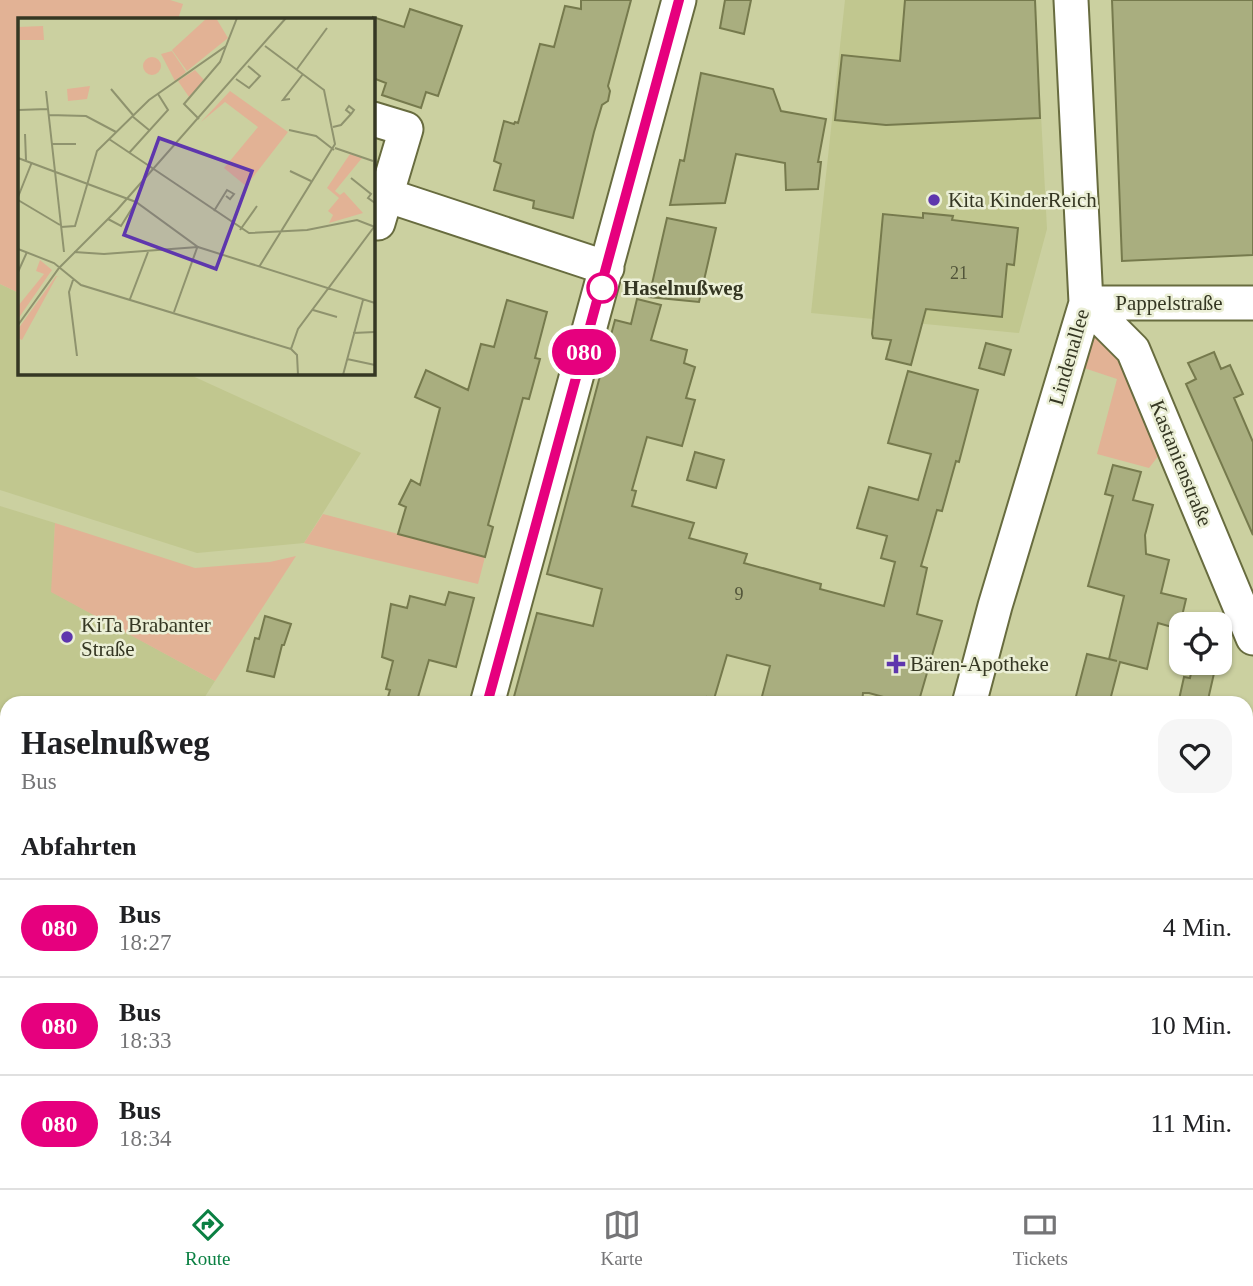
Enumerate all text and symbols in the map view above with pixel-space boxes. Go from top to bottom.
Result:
inset map [18,18,374,374]
place label: Kita KinderReich [948,188,1097,212]
marker: Kita KinderReich [926,192,942,208]
house number: 21 [950,263,968,283]
marker: Haselnußweg [587,273,617,303]
place label: Haselnußweg [623,276,744,300]
street label: Pappelstraße [1115,291,1223,315]
street label: Lindenallee [1044,306,1094,408]
line badge: 080 [544,329,624,375]
text: 080 [566,339,602,365]
street label: Kastanienstraße [1145,396,1217,530]
house number: 9 [735,584,744,604]
map controls [1169,612,1232,675]
button: locate [1169,612,1232,675]
place label: KiTa Brabanter Straße [81,613,211,661]
marker: KiTa Brabanter Straße [59,629,75,645]
place label: Bären-Apotheke [910,652,1049,676]
marker: Bären-Apotheke [888,656,904,672]
button: heart [1158,719,1232,793]
text: Haselnußweg [21,725,210,761]
text: Bus [21,769,57,794]
text: Abfahrten [21,832,137,861]
text: Bus [119,900,161,929]
text: 4 Min. [1163,913,1232,942]
text: 080 [42,915,78,941]
text: 18:27 [119,930,171,955]
text: Bus [119,998,161,1027]
text: 10 Min. [1150,1011,1232,1040]
text: 080 [42,1013,78,1039]
text: 18:33 [119,1028,171,1053]
text: Bus [119,1096,161,1125]
text: 11 Min. [1151,1109,1232,1138]
text: 080 [42,1111,78,1137]
text: 18:34 [119,1126,171,1151]
tab: Route [185,1206,230,1270]
tab: Karte [600,1206,643,1270]
tab: Tickets [1013,1206,1068,1270]

